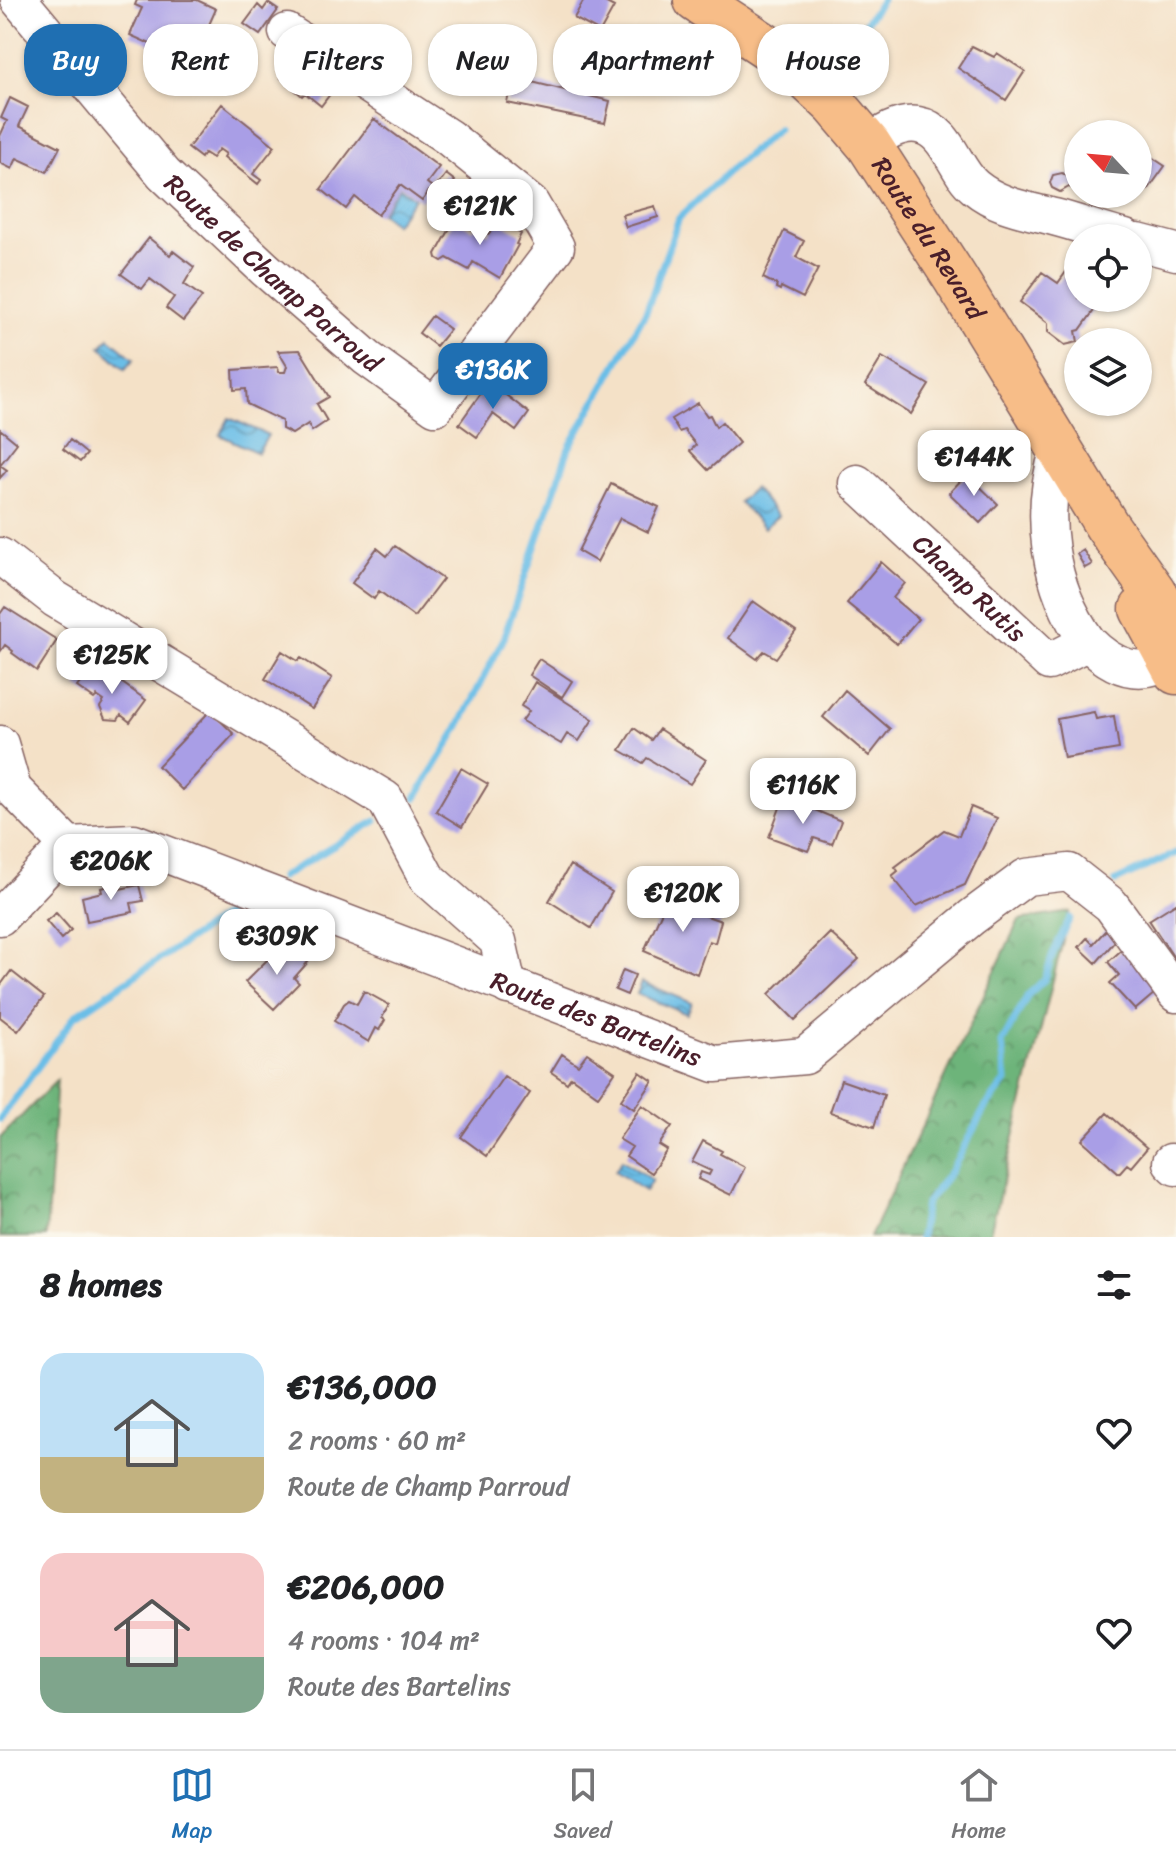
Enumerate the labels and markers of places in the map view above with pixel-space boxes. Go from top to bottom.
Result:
pin: €121K [424,179,536,247]
pin: €136K [437,343,549,411]
pin: €144K [918,430,1030,498]
pin: €125K [56,628,168,696]
pin: €116K [747,758,859,826]
pin: €206K [55,834,167,902]
pin: €120K [627,866,739,934]
pin: €309K [221,909,333,977]

